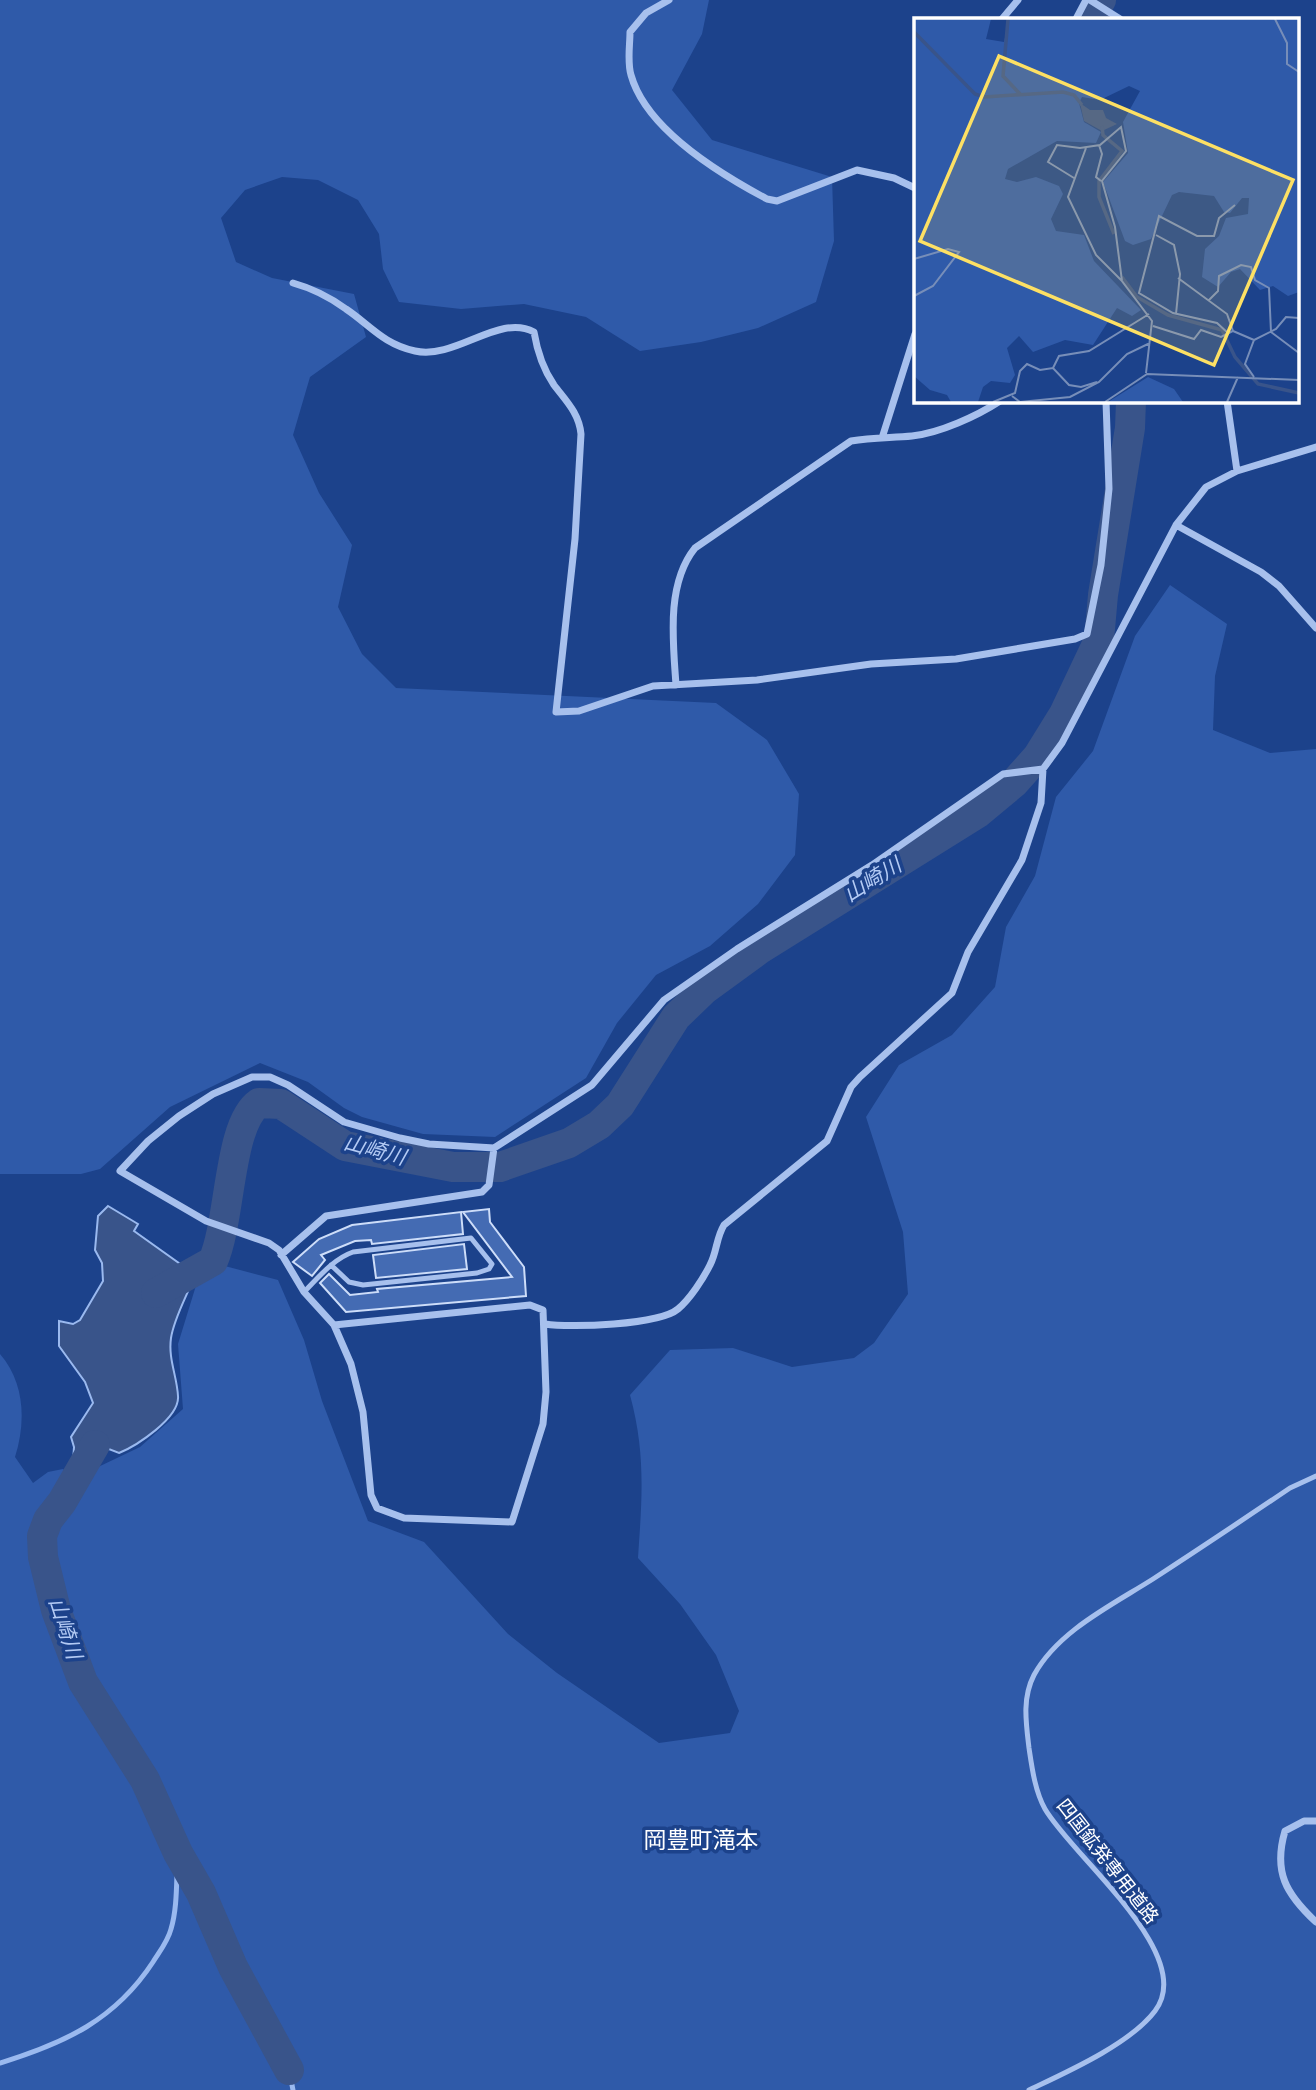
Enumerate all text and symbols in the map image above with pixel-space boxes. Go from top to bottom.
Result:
inset map [914,18,1298,402]
water label: 山崎川 [838,850,907,907]
water label: 山崎川 [341,1128,411,1170]
water label: 山崎川 [44,1594,89,1664]
street label: 四国鉱発専用道路 [1052,1794,1164,1928]
district label: 岡豊町滝本 [644,1825,759,1854]

